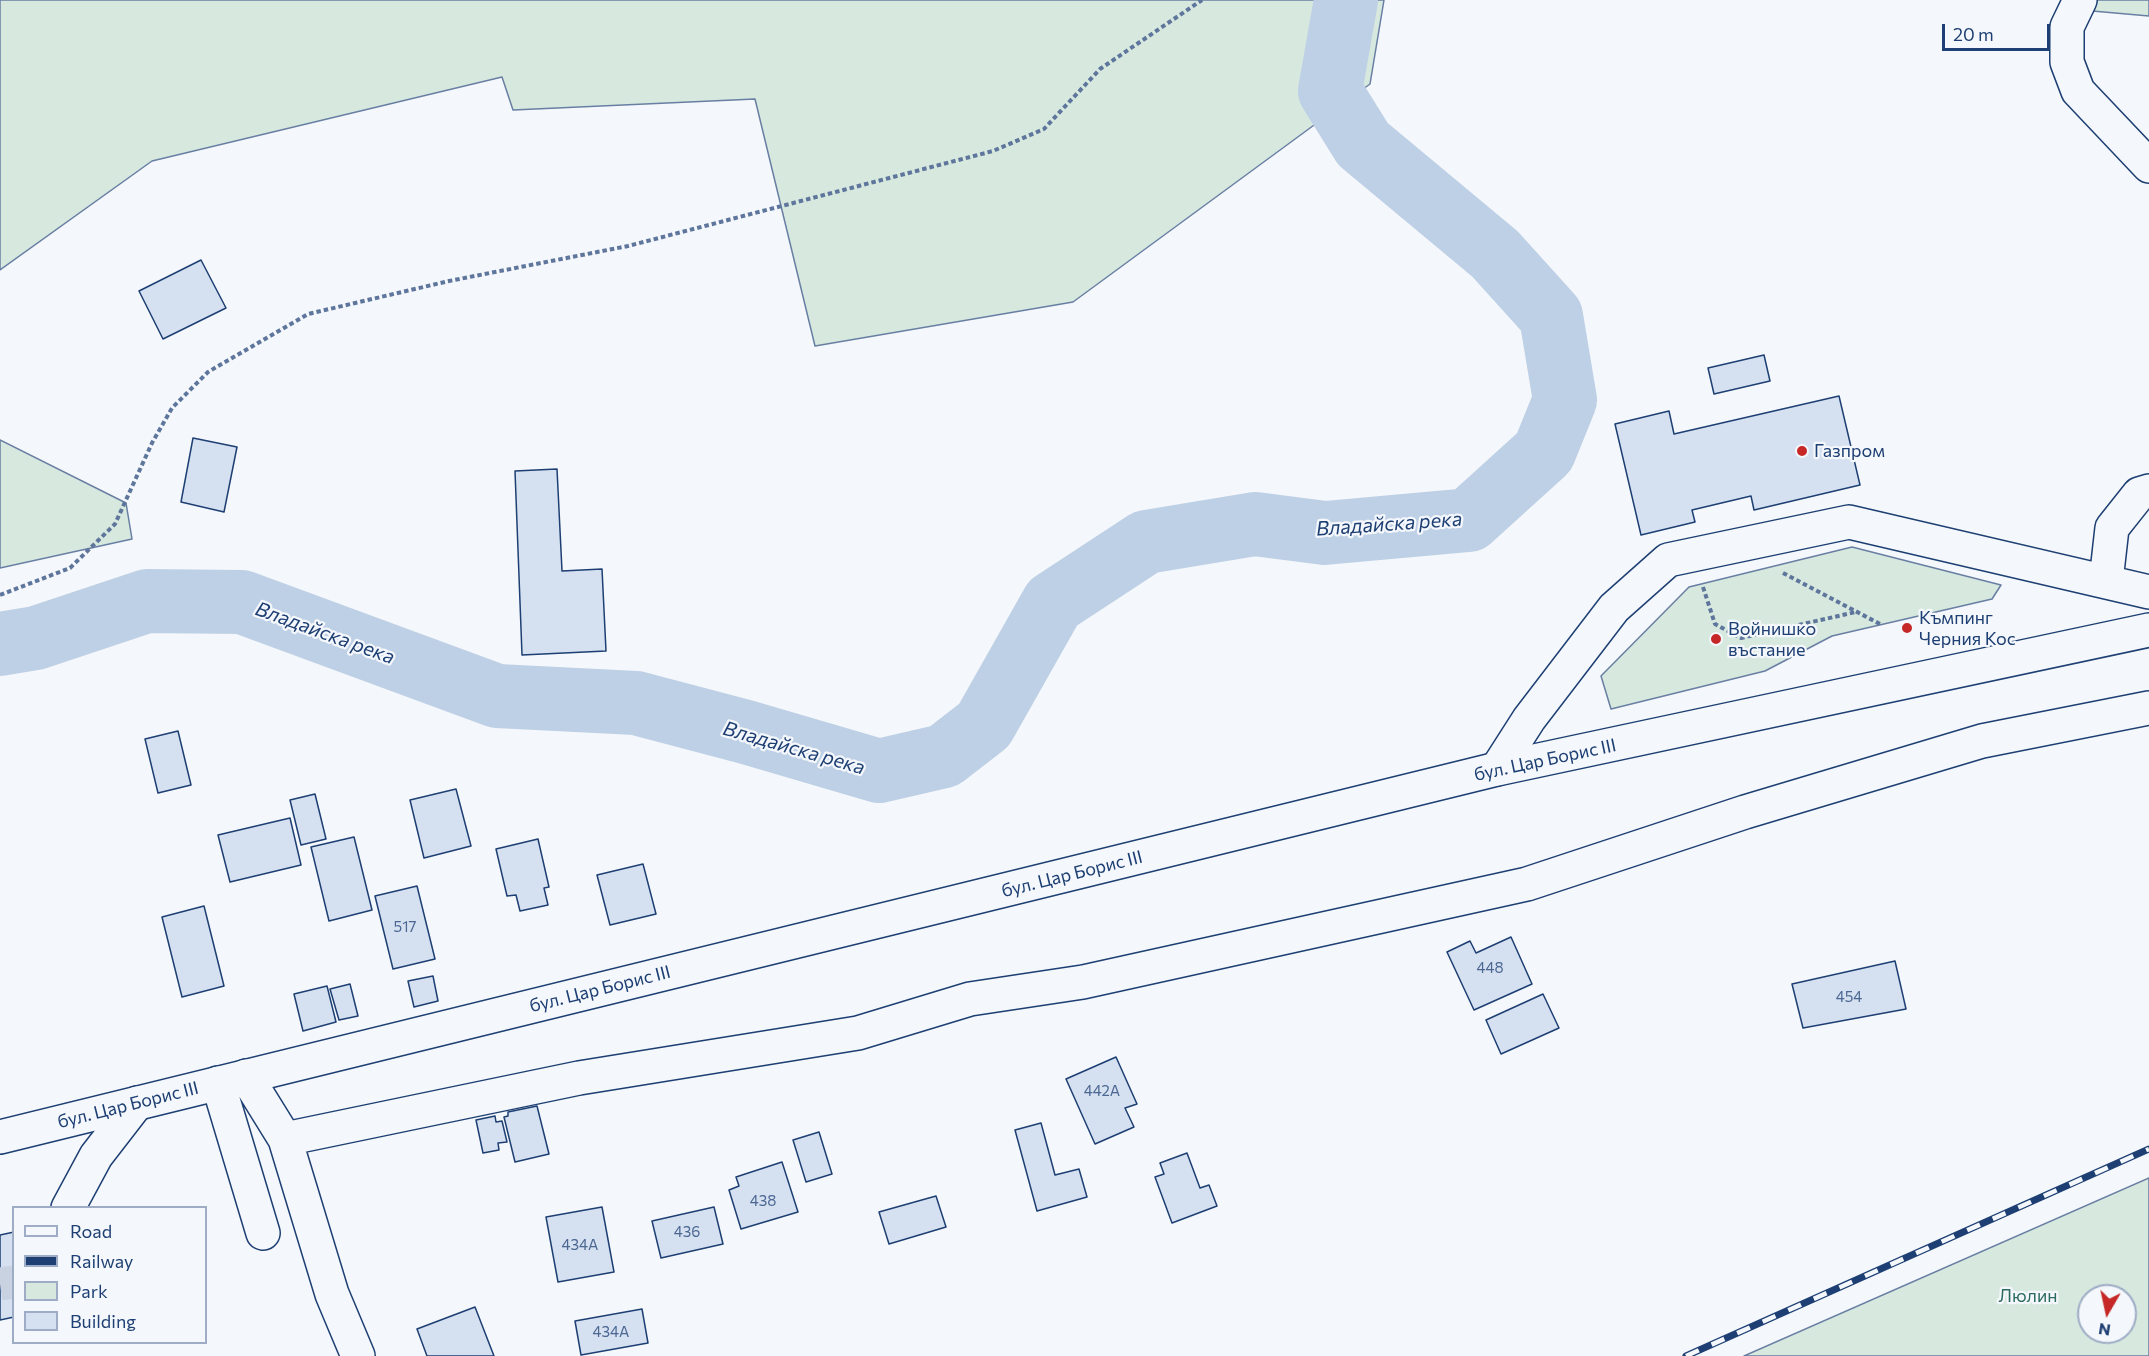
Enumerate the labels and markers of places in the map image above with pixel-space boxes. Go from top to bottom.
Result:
place label: Газпром [1814,440,1885,462]
marker: Газпром [1795,444,1809,458]
place label: Къмпинг Черния Кос [1919,607,2016,650]
place label: Войнишко въстание [1728,618,1816,660]
marker: Къмпинг Черния Кос [1900,621,1914,635]
marker: Войнишко въстание [1709,632,1723,646]

